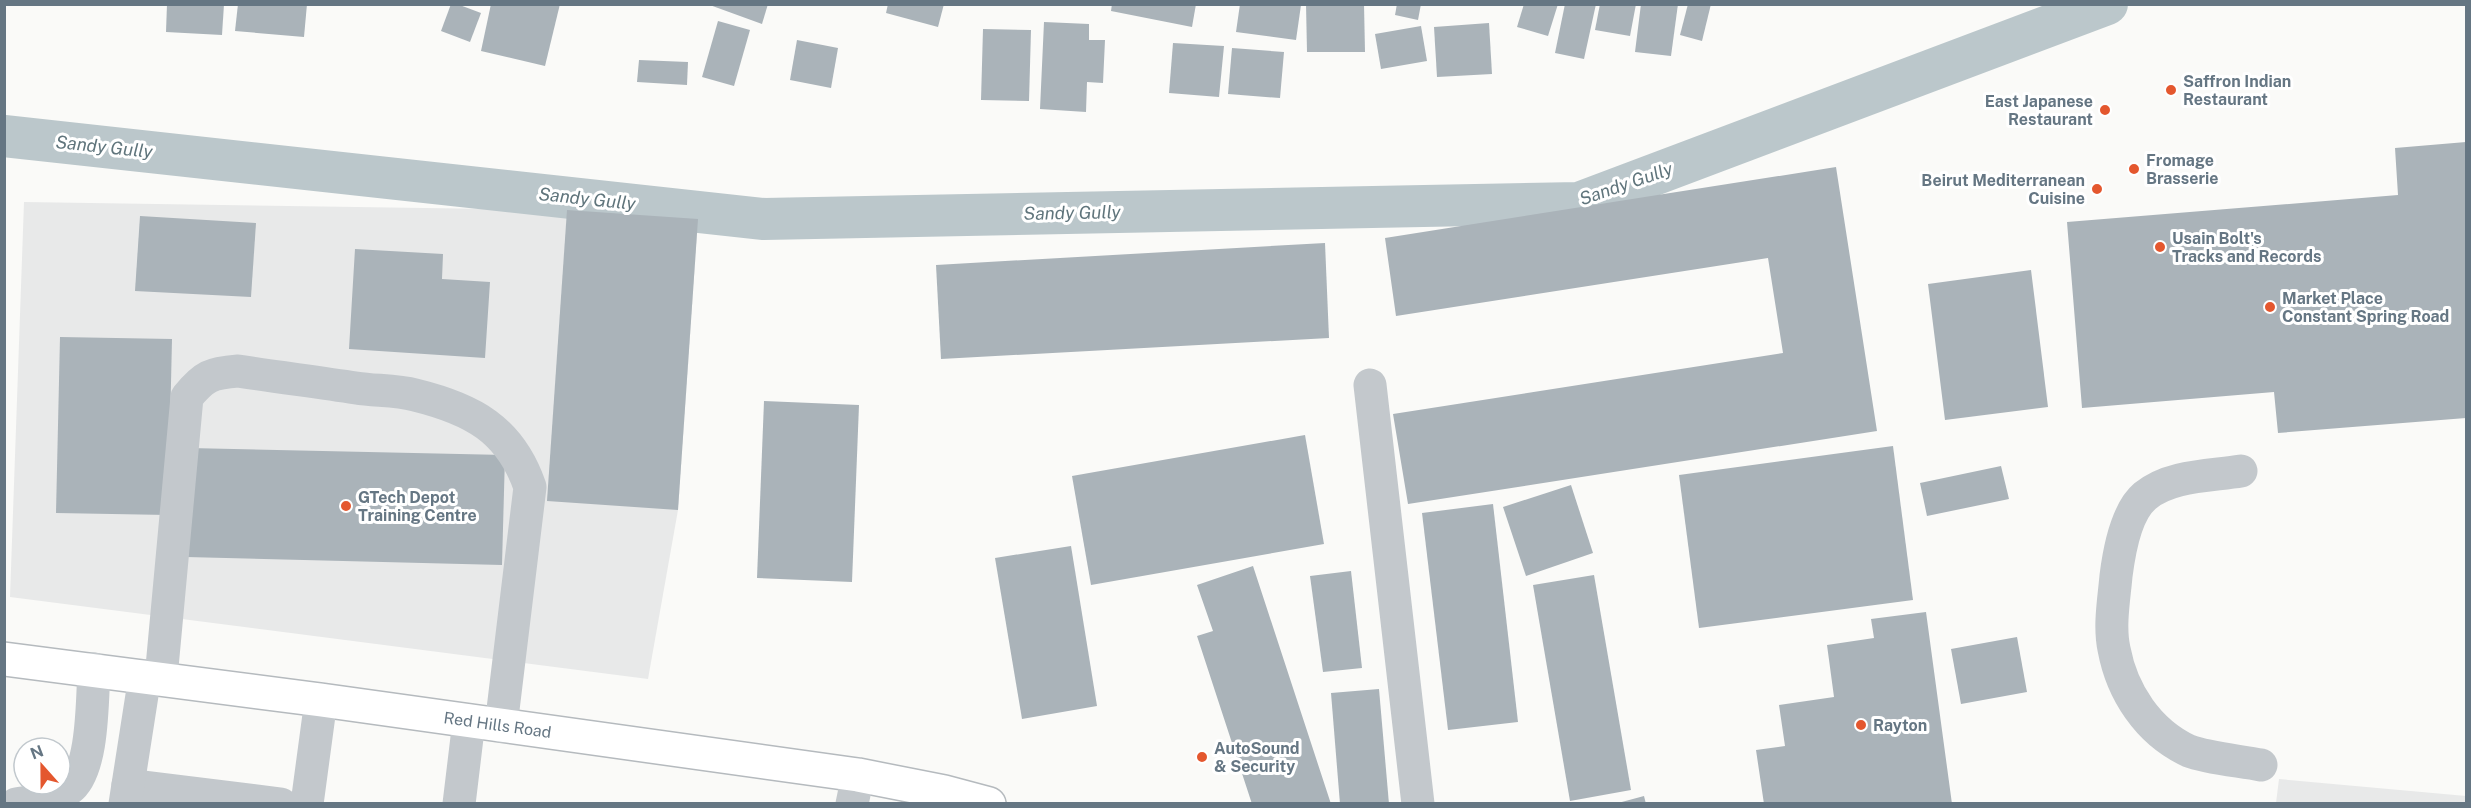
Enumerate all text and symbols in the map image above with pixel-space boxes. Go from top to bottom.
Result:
place label: Saffron Indian Restaurant [2183,72,2291,109]
marker: Saffron Indian Restaurant [2164,83,2178,97]
place label: East Japanese Restaurant [1985,92,2093,129]
marker: East Japanese Restaurant [2098,103,2112,117]
water label: Sandy Gully [55,131,154,162]
place label: Fromage Brasserie [2146,151,2218,188]
water label: Sandy Gully [1576,157,1676,209]
marker: Fromage Brasserie [2127,162,2141,176]
place label: Beirut Mediterranean Cuisine [1921,171,2085,208]
marker: Beirut Mediterranean Cuisine [2090,182,2104,196]
water label: Sandy Gully [538,183,637,214]
water label: Sandy Gully [1023,201,1122,224]
place label: Usain Bolt's Tracks and Records [2172,229,2321,266]
marker: Usain Bolt's Tracks and Records [2153,240,2167,254]
place label: Market Place Constant Spring Road [2282,289,2449,326]
marker: Market Place Constant Spring Road [2263,300,2277,314]
place label: GTech Depot Training Centre [358,488,477,525]
marker: GTech Depot Training Centre [339,499,353,513]
street label: Red Hills Road [443,708,553,742]
place label: Rayton [1873,716,1927,735]
marker: Rayton [1854,718,1868,732]
north arrow [12,736,72,796]
place label: AutoSound & Security [1214,739,1300,776]
text: N [28,741,46,764]
marker: AutoSound & Security [1195,750,1209,764]

